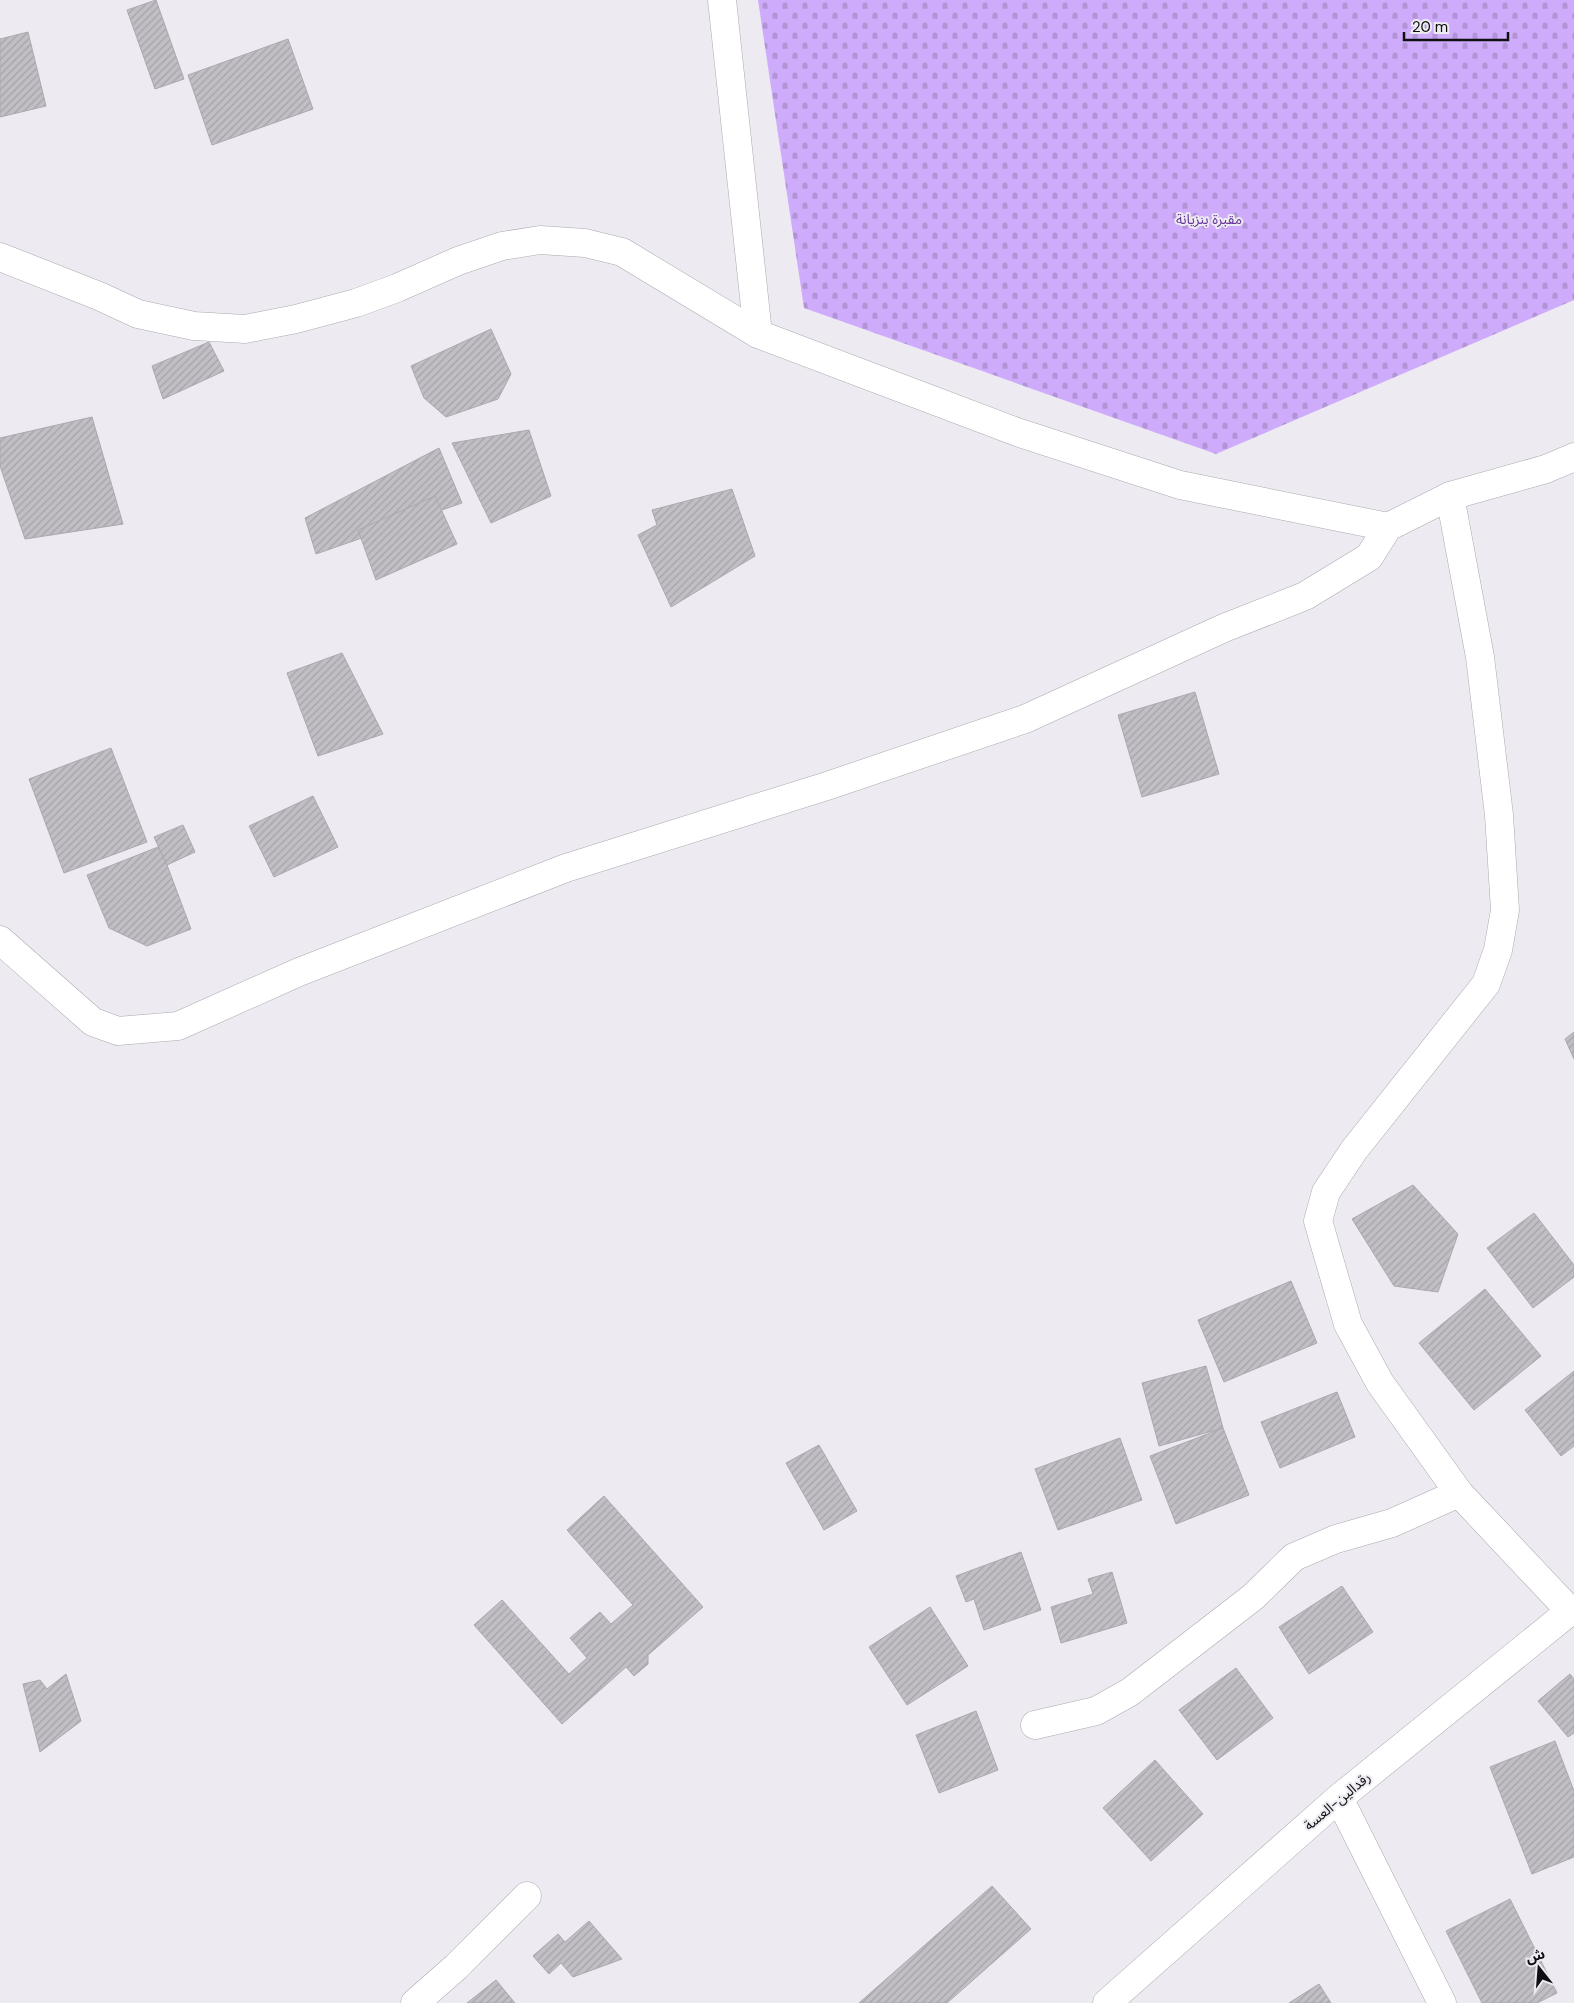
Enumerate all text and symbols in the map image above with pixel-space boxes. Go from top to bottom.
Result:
scale bar [1404,10,1508,42]
text: 20 m [1412,17,1448,37]
park label: مقبرة بنزيانة [1176,210,1242,228]
street label: رقدالين-العسة [1300,1768,1374,1834]
north arrow [1514,1943,1564,1993]
text: ش [1523,1944,1547,1967]

